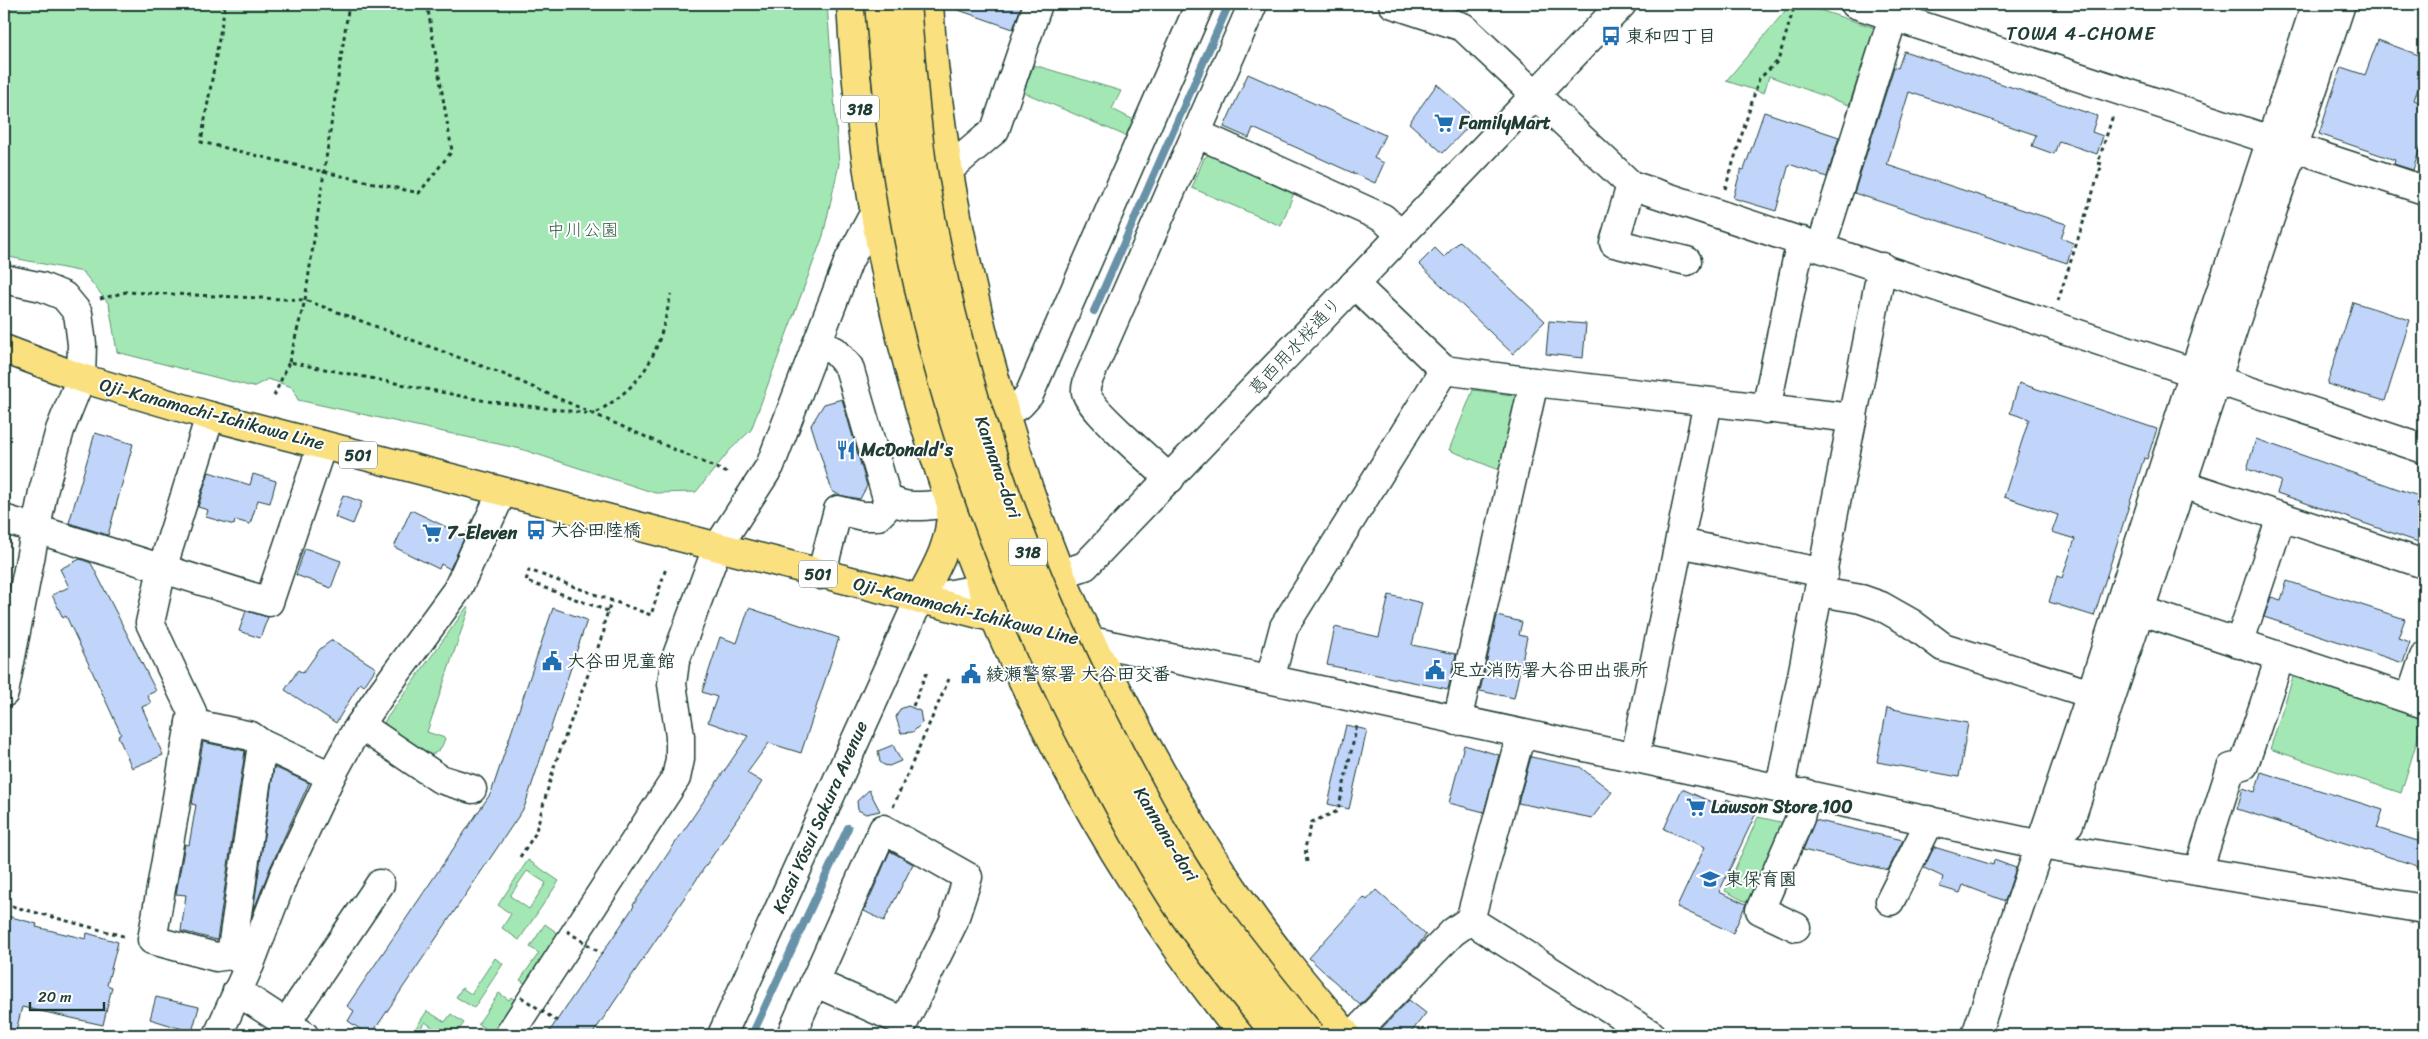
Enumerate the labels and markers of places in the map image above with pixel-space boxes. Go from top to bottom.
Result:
place label: 東和四丁目 [1626,20,1716,52]
bus stop icon: 東和四丁目 [1600,25,1622,47]
place label: FamilyMart [1458,107,1551,139]
supermarket icon: FamilyMart [1433,112,1455,134]
place label: McDonald's [860,434,954,466]
restaurant icon: McDonald's [835,439,857,461]
place label: 大谷田陸橋 [551,514,641,546]
place label: 7-Eleven [447,517,518,549]
bus stop icon: 大谷田陸橋 [525,519,547,541]
supermarket icon: 7-Eleven [421,522,443,544]
place label: 大谷田児童館 [567,645,675,677]
public building icon: 大谷田児童館 [541,650,563,672]
place label: 足立消防署大谷田出張所 [1450,654,1648,686]
place label: 綾瀬警察署 大谷田交番 [986,658,1171,690]
public building icon: 足立消防署大谷田出張所 [1424,659,1446,681]
public building icon: 綾瀬警察署 大谷田交番 [960,663,982,685]
place label: Lawson Store 100 [1711,791,1853,823]
supermarket icon: Lawson Store 100 [1685,796,1707,818]
place label: 東保育園 [1725,863,1797,895]
school or university icon: 東保育園 [1699,868,1721,890]

